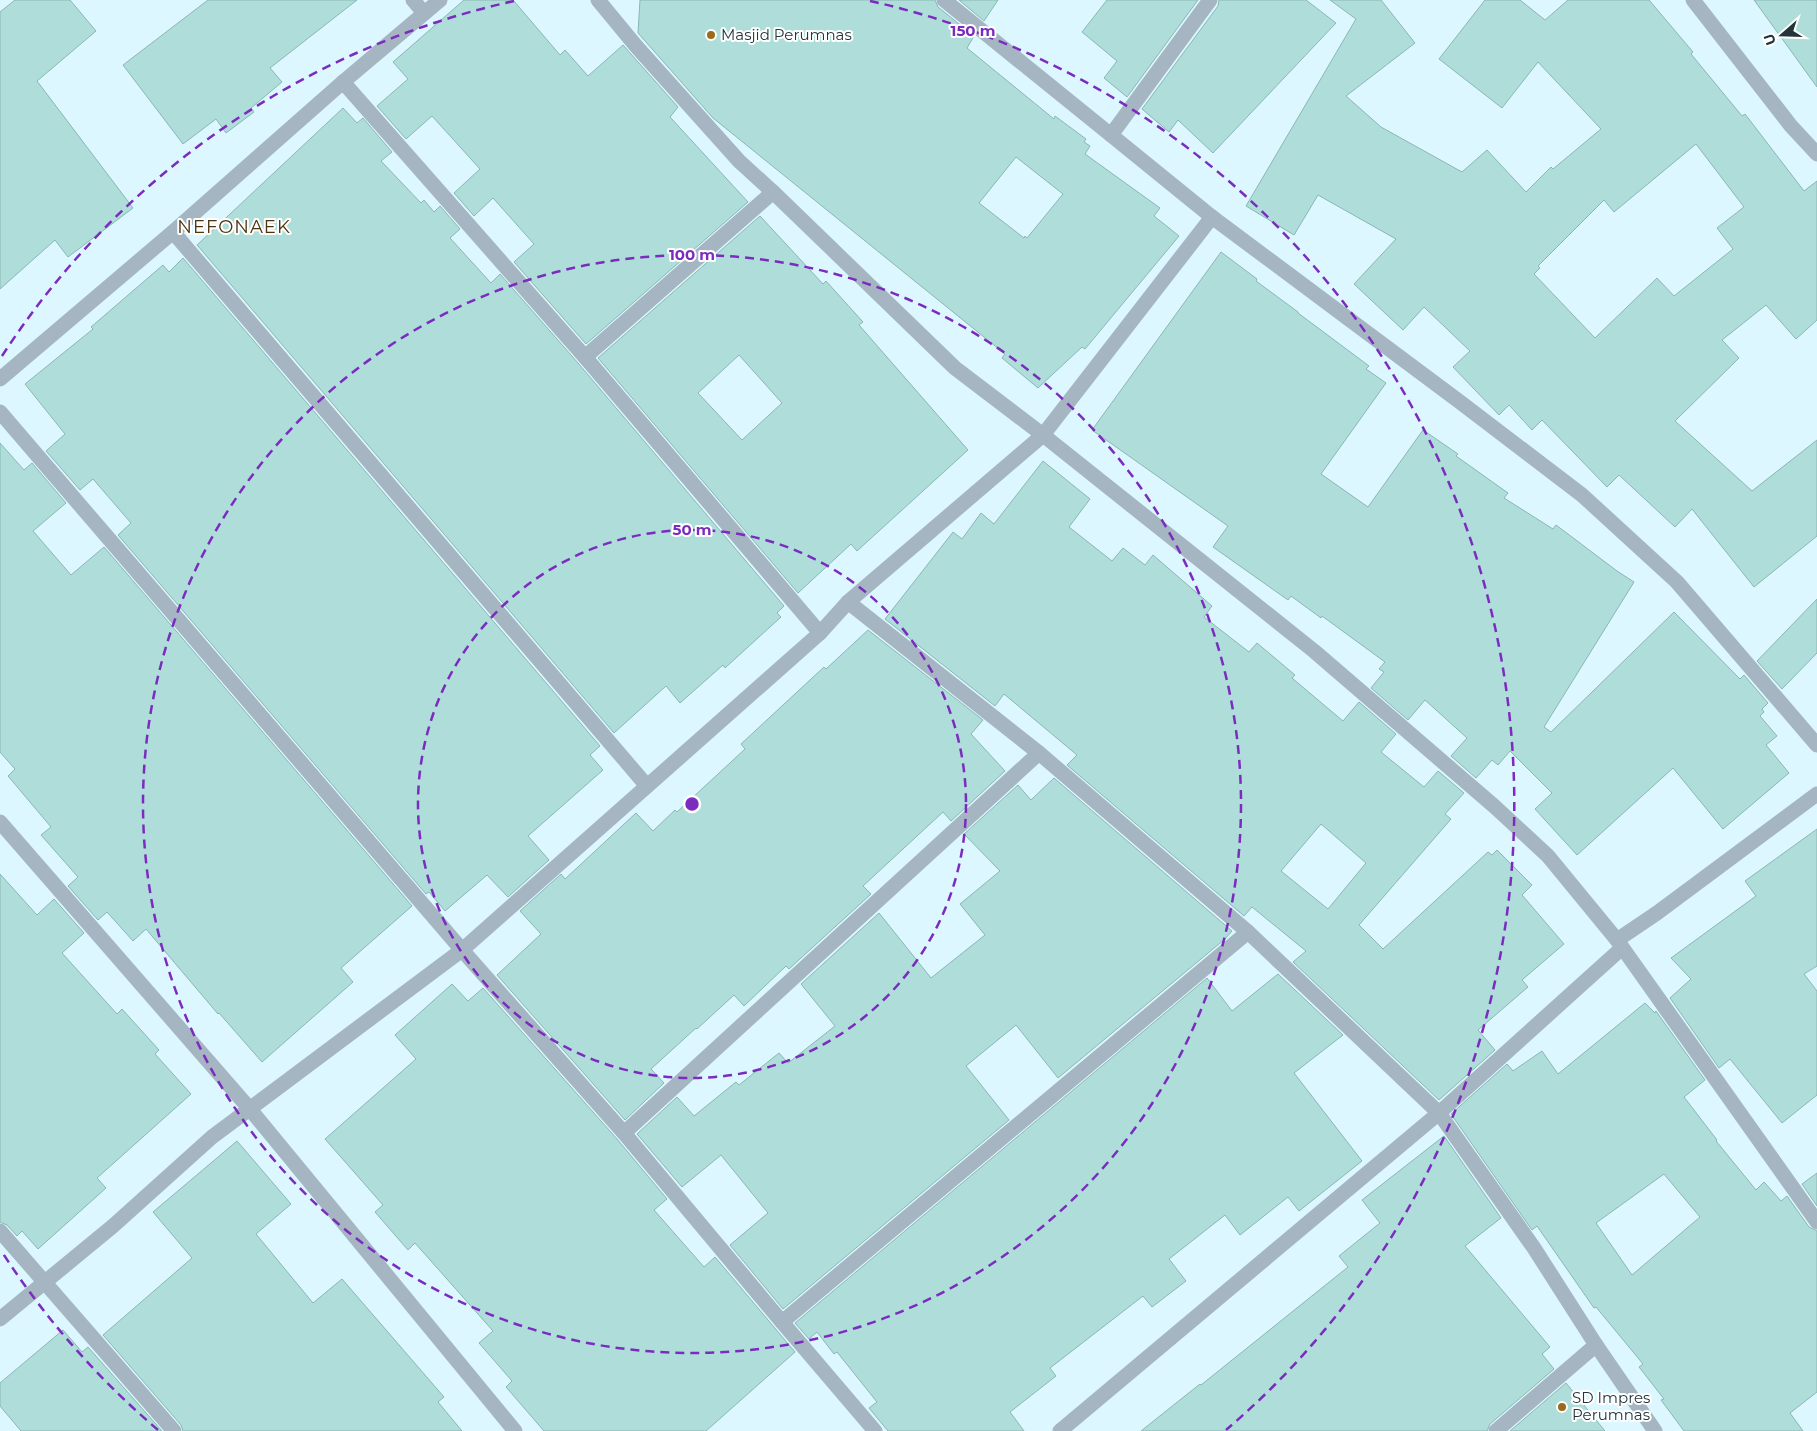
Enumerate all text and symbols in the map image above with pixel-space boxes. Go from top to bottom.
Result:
north arrow [1757,10,1807,60]
text: 150 m [951,21,995,40]
place label: Masjid Perumnas [721,25,852,44]
marker: Masjid Perumnas [705,29,717,41]
text: U [1759,31,1780,48]
district label: NEFONAEK [177,216,291,238]
text: 100 m [669,245,715,264]
text: 50 m [672,520,712,539]
centre of rings [683,795,701,813]
place label: SD Impres Perumnas [1572,1388,1650,1424]
marker: SD Impres Perumnas [1556,1401,1568,1413]

